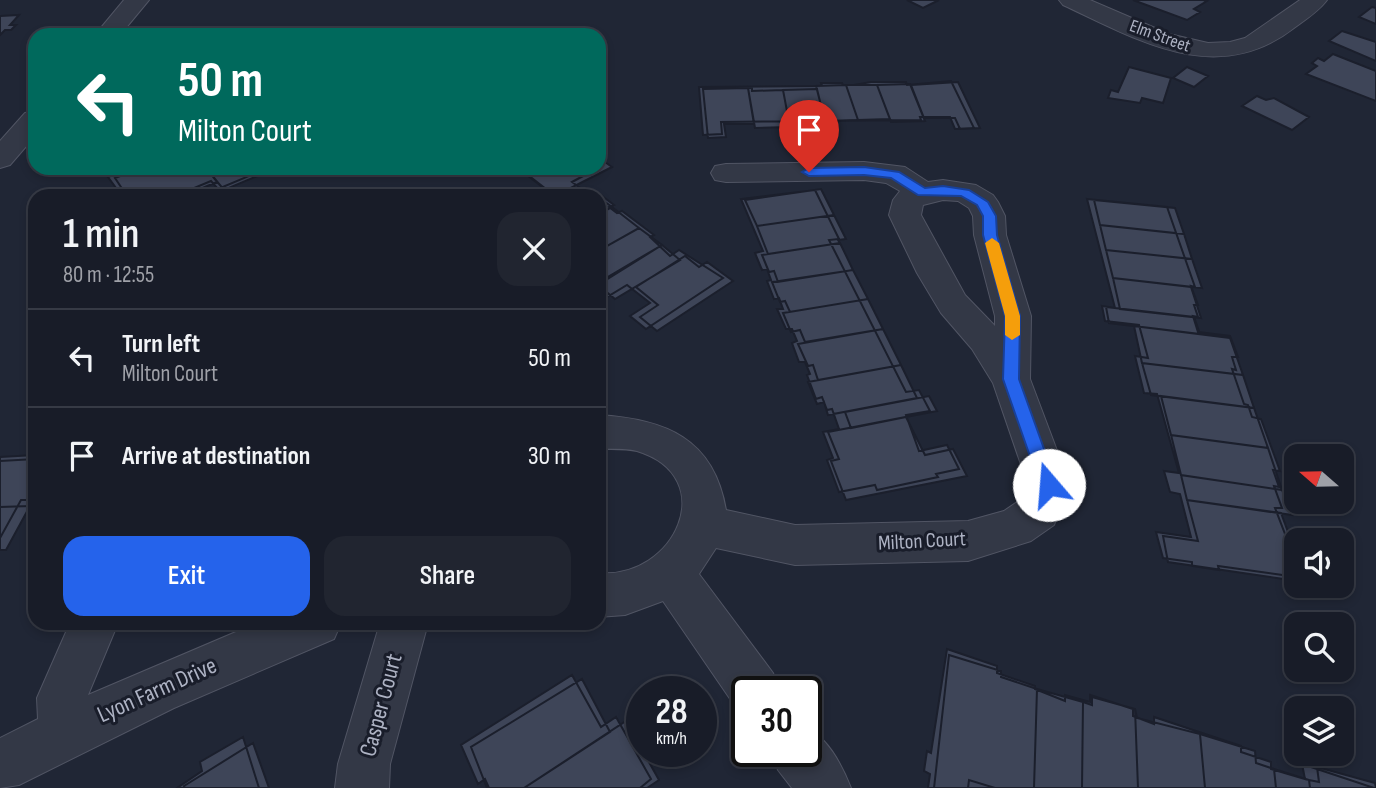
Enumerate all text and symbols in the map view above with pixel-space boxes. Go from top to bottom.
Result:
street label: Elm Street [1127,15,1194,57]
text: 50 m [178,52,263,111]
icon: left [63,56,154,147]
pin [779,100,839,172]
icon: arrive [790,111,828,149]
text: Milton Court [178,112,312,151]
text: 1 min [63,209,139,260]
button: close [497,212,571,286]
text: 80 m · 12:55 [63,261,154,289]
text: Turn left [122,329,200,360]
icon: left [63,339,101,377]
text: 50 m [528,343,571,374]
text: Milton Court [122,360,218,388]
icon: arrive [63,437,101,475]
text: Arrive at destination [122,441,310,472]
text: 30 m [528,441,571,472]
north arrow [1284,444,1354,514]
map controls [1284,444,1354,766]
position arrow [1012,448,1086,522]
street label: Milton Court [878,526,966,556]
button: sound [1284,528,1354,598]
button: Exit [63,536,310,616]
button: Share [324,536,571,616]
button: search [1284,612,1354,682]
street label: Casper Court [353,650,409,760]
street label: Lyon Farm Drive [93,651,221,729]
speed limit sign: 30 [731,676,822,767]
text: 28 [656,691,687,734]
button: layers [1284,696,1354,766]
text: km/h [656,728,687,749]

